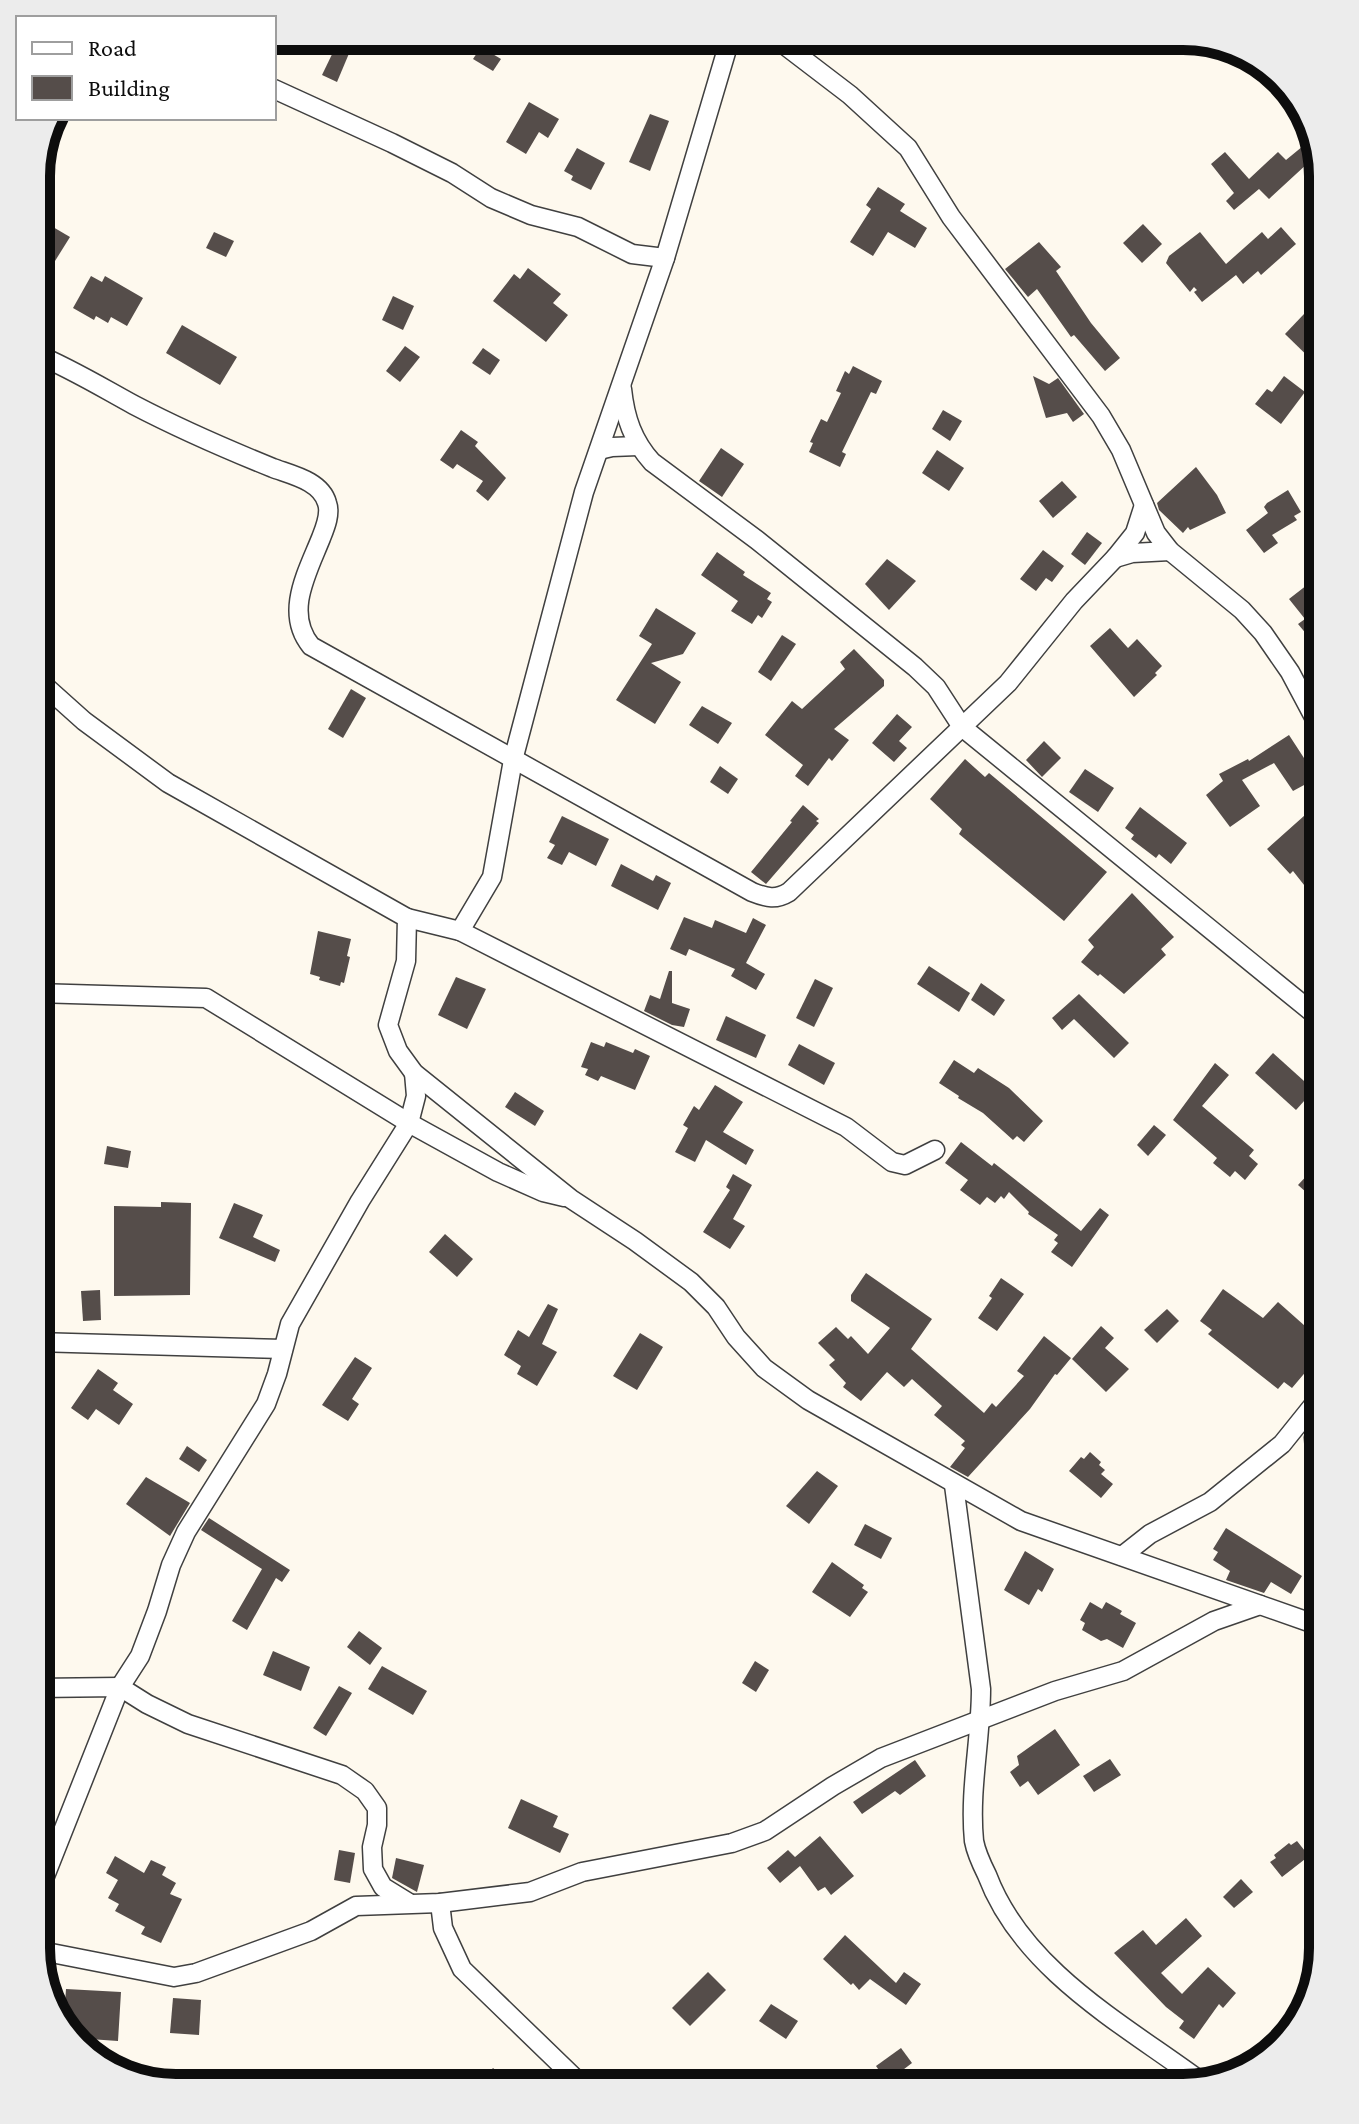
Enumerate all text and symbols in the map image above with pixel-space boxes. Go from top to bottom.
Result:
legend [16,16,276,120]
text: Road [88,34,137,61]
text: Building [88,74,170,101]

